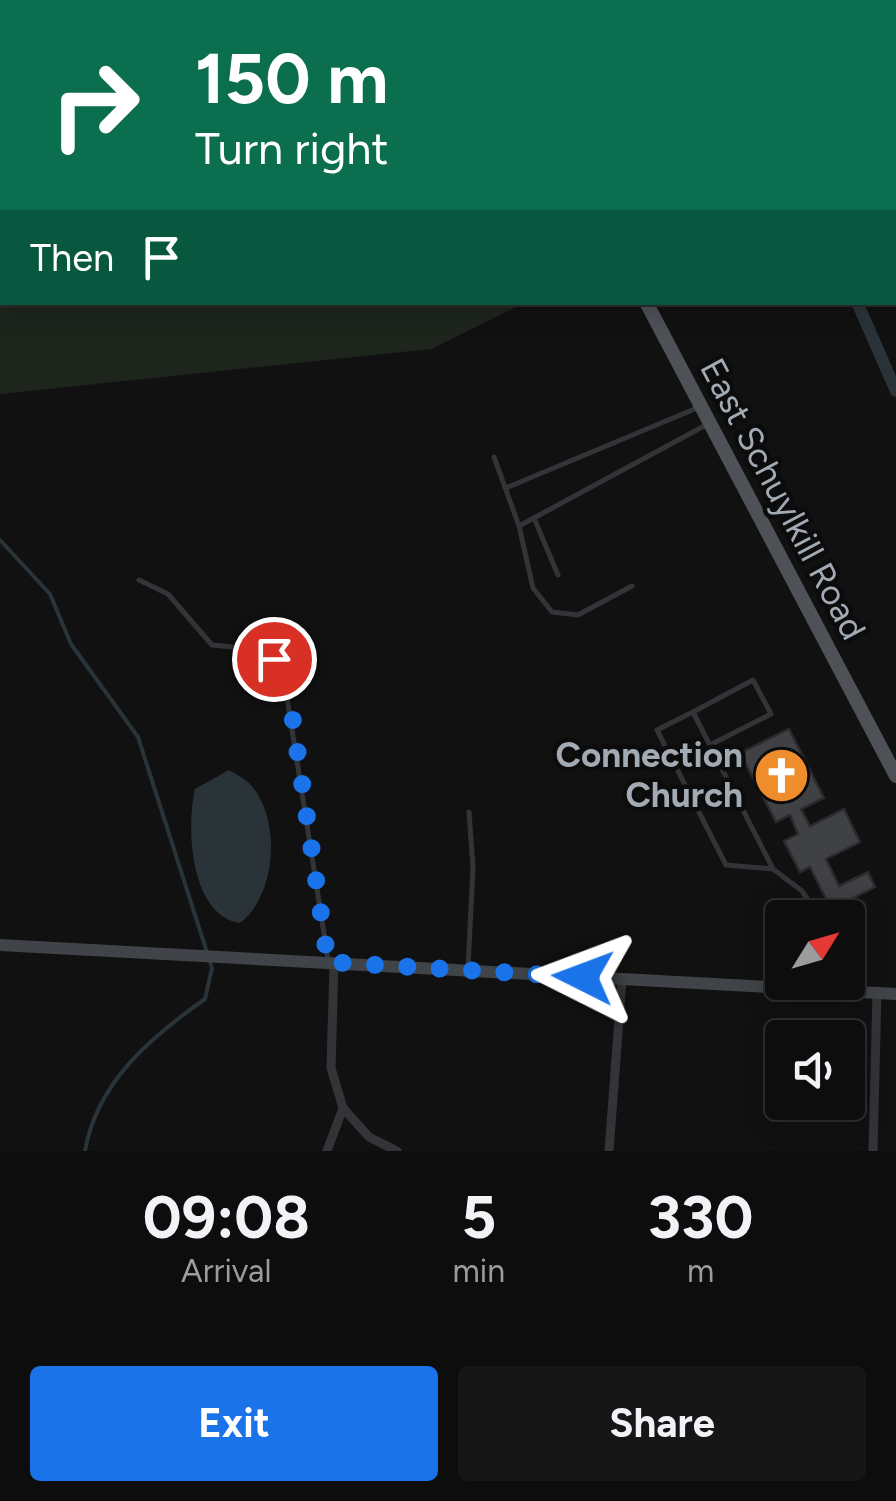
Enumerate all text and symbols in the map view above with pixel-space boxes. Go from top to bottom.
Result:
text: 150 m [195,36,388,121]
icon: right [30,40,160,170]
text: Turn right [195,121,388,175]
icon: arrive [134,230,189,285]
text: Then [30,235,114,281]
street label: East Schuylkill Road [691,351,875,647]
pin [232,617,317,702]
icon: arrive [247,632,302,687]
place label: Connection Church [556,734,743,816]
church icon: Connection Church [752,745,812,805]
north arrow [765,900,865,1000]
map controls [765,900,865,1120]
position arrow [531,925,635,1029]
button: sound [765,1020,865,1120]
text: 09:08 [143,1181,310,1253]
text: 5 [461,1181,496,1253]
text: 330 [648,1181,753,1253]
text: Arrival [181,1252,271,1290]
text: min [453,1252,505,1290]
text: m [687,1252,714,1290]
button: Exit [30,1366,438,1481]
button: Share [458,1366,866,1481]

